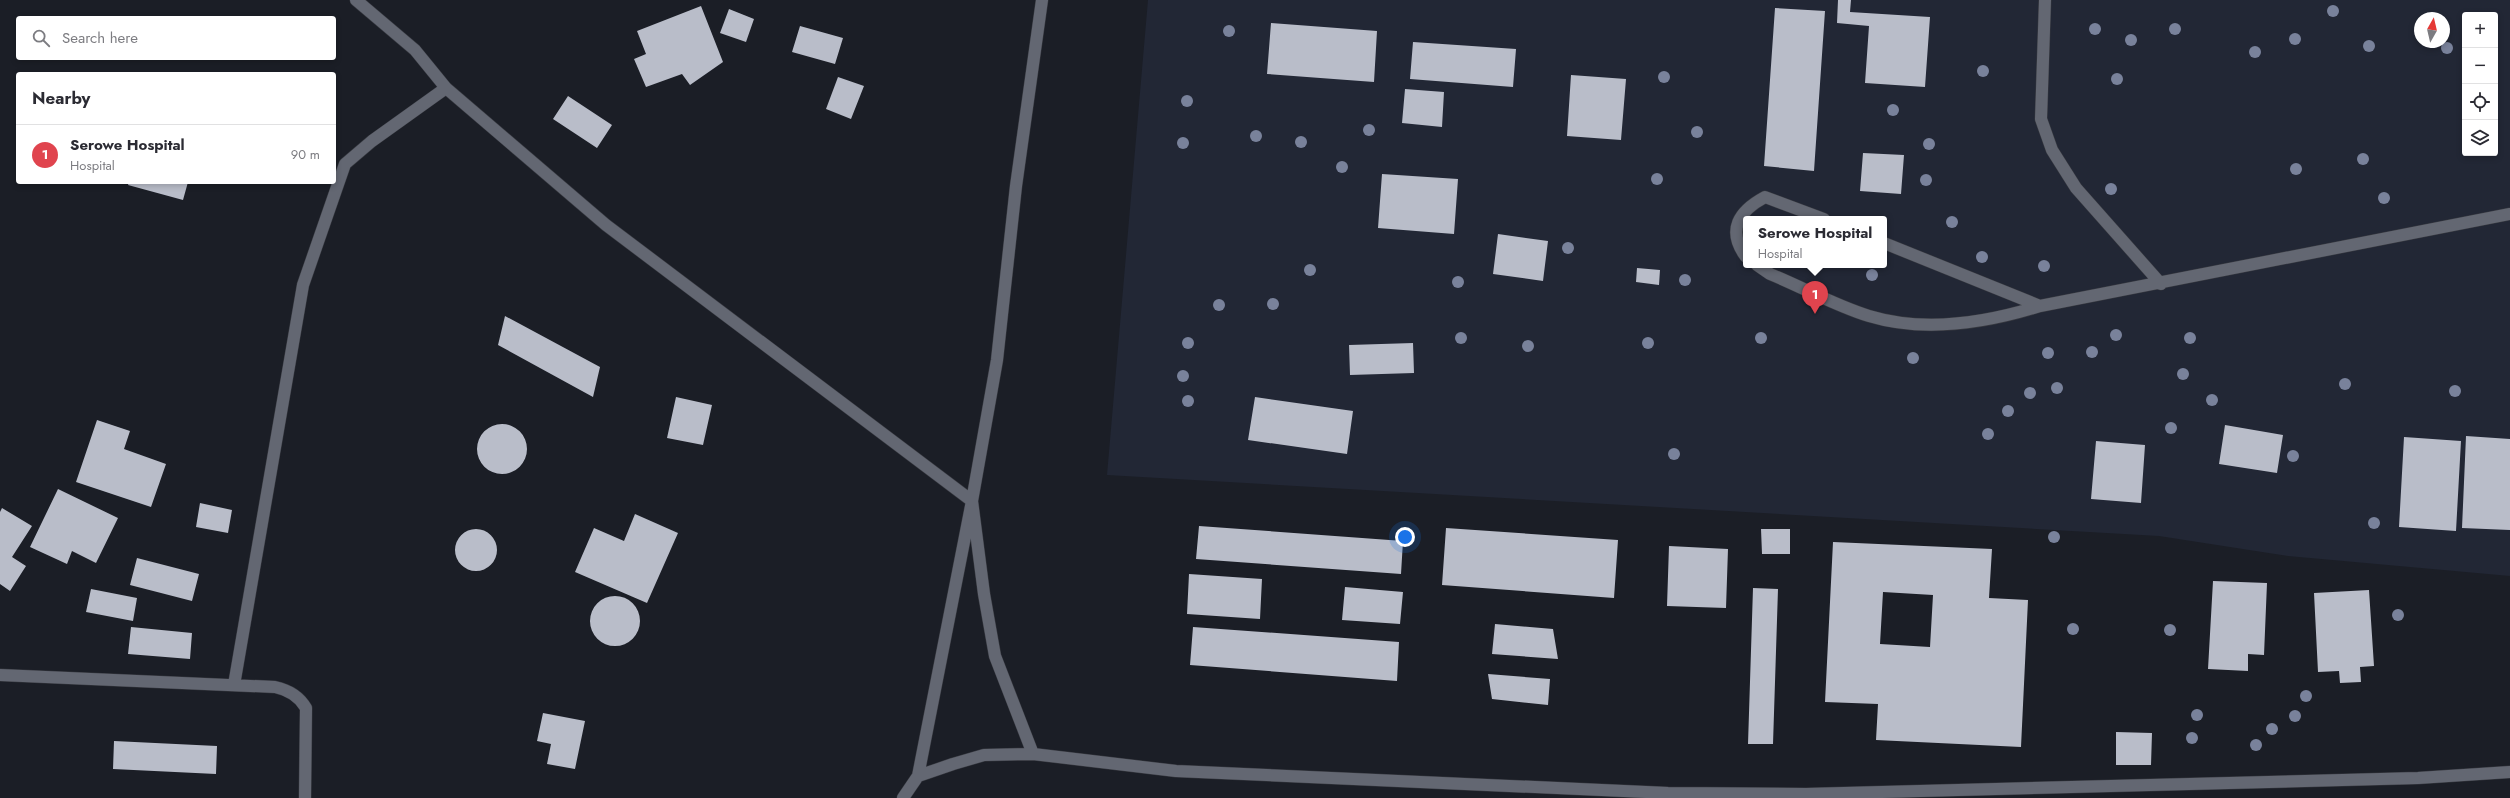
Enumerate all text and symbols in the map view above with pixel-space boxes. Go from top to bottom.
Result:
north arrow [2414,12,2450,48]
map controls [2462,12,2498,156]
button: + [2462,12,2498,48]
search box [16,16,336,60]
icon: search [30,27,52,49]
text: Search here [62,27,138,49]
button: − [2462,48,2498,84]
button: locate [2462,84,2498,120]
text: Nearby [32,86,90,110]
button: layers [2462,120,2498,156]
text: Serowe Hospital [70,134,185,156]
text: 1 [42,145,48,164]
text: 90 m [291,145,320,164]
text: Hospital [70,156,115,175]
popup [1743,216,1887,268]
text: Serowe Hospital [1758,222,1872,244]
text: Hospital [1758,244,1802,263]
pin: 1 [1802,281,1828,314]
your location [1395,527,1415,547]

